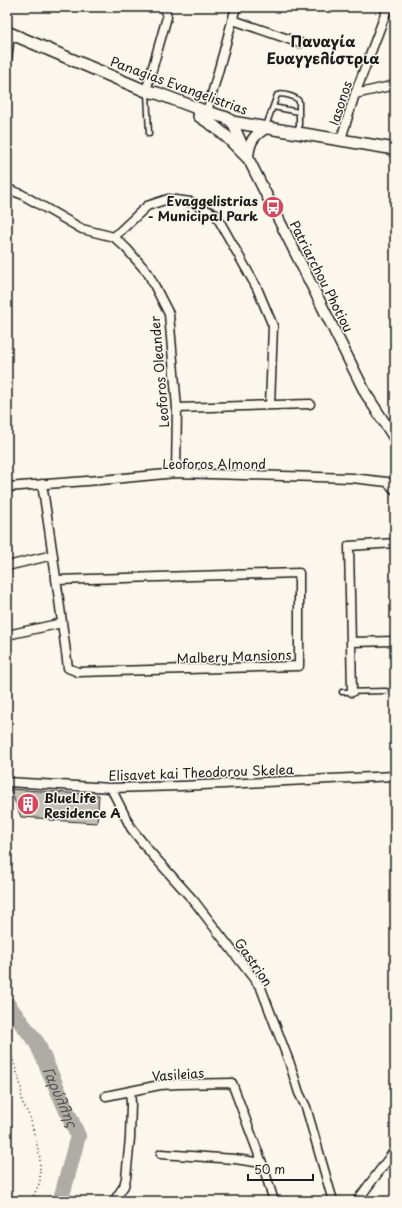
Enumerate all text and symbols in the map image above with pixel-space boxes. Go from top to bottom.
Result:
district label: Παναγία Ευαγγελίστρια [266,29,380,69]
street label: Panagias Evangelistrias [108,51,250,119]
street label: Iasonos [324,78,356,128]
place label: Evaggelistrias - Municipal Park [148,191,258,225]
bus stop icon: Evaggelistrias - Municipal Park [260,194,286,220]
street label: Patriarchou Photiou [286,217,358,335]
street label: Leoforos Oleander [145,315,173,429]
street label: Leoforos Almond [162,454,266,473]
street label: Malbery Mansions [176,644,292,667]
street label: Elisavet kai Theodorou Skelea [108,759,295,785]
place label: BlueLife Residence A [44,788,121,822]
building icon: BlueLife Residence A [15,791,41,817]
street label: Gastrion [230,934,278,990]
water label: Γαρύλλης [38,1063,84,1132]
street label: Vasileias [151,1063,205,1085]
scale bar [248,1156,313,1182]
text: 50 m [254,1160,285,1178]

